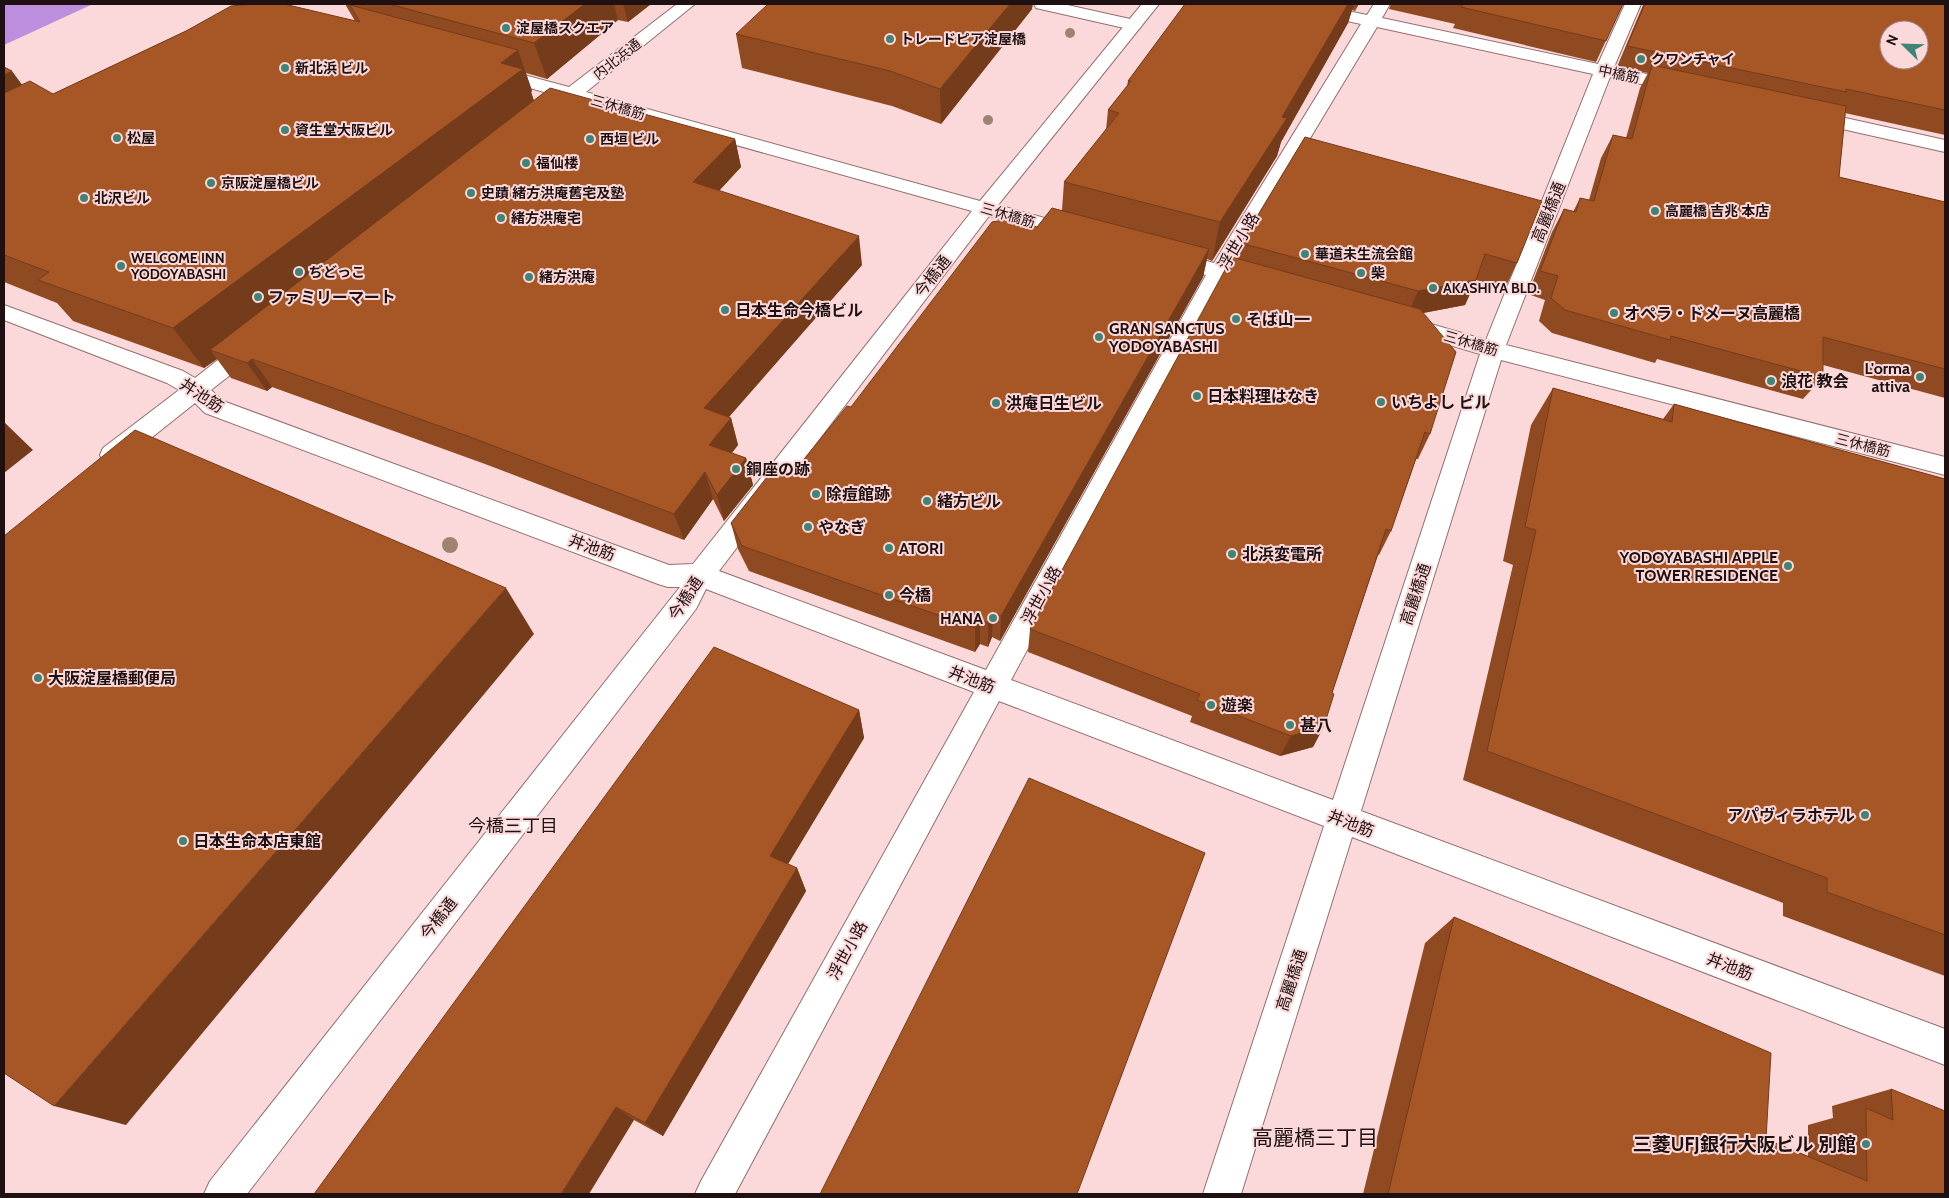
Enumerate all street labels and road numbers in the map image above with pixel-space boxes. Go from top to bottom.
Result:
street label: 内北浜通 [589,35,645,83]
street label: 中橋筋 [1597,61,1641,87]
street label: 三休橋筋 [589,91,647,123]
street label: 高麗橋通 [1528,179,1569,245]
street label: 三休橋筋 [979,199,1037,231]
street label: 浮世小路 [1214,209,1263,274]
street label: 今橋通 [910,252,955,301]
street label: 三休橋筋 [1442,327,1500,359]
street label: 丼池筋 [176,374,227,416]
street label: 三休橋筋 [1834,429,1892,461]
street label: 丼池筋 [566,530,618,565]
street label: 高麗橋通 [1397,561,1434,628]
street label: 浮世小路 [1018,563,1065,628]
street label: 今橋通 [664,573,706,624]
street label: 丼池筋 [946,662,998,697]
street label: 丼池筋 [1325,806,1377,841]
street label: 今橋通 [416,894,461,943]
street label: 浮世小路 [824,918,871,983]
street label: 高麗橋通 [1273,947,1310,1014]
street label: 丼池筋 [1704,949,1756,984]

